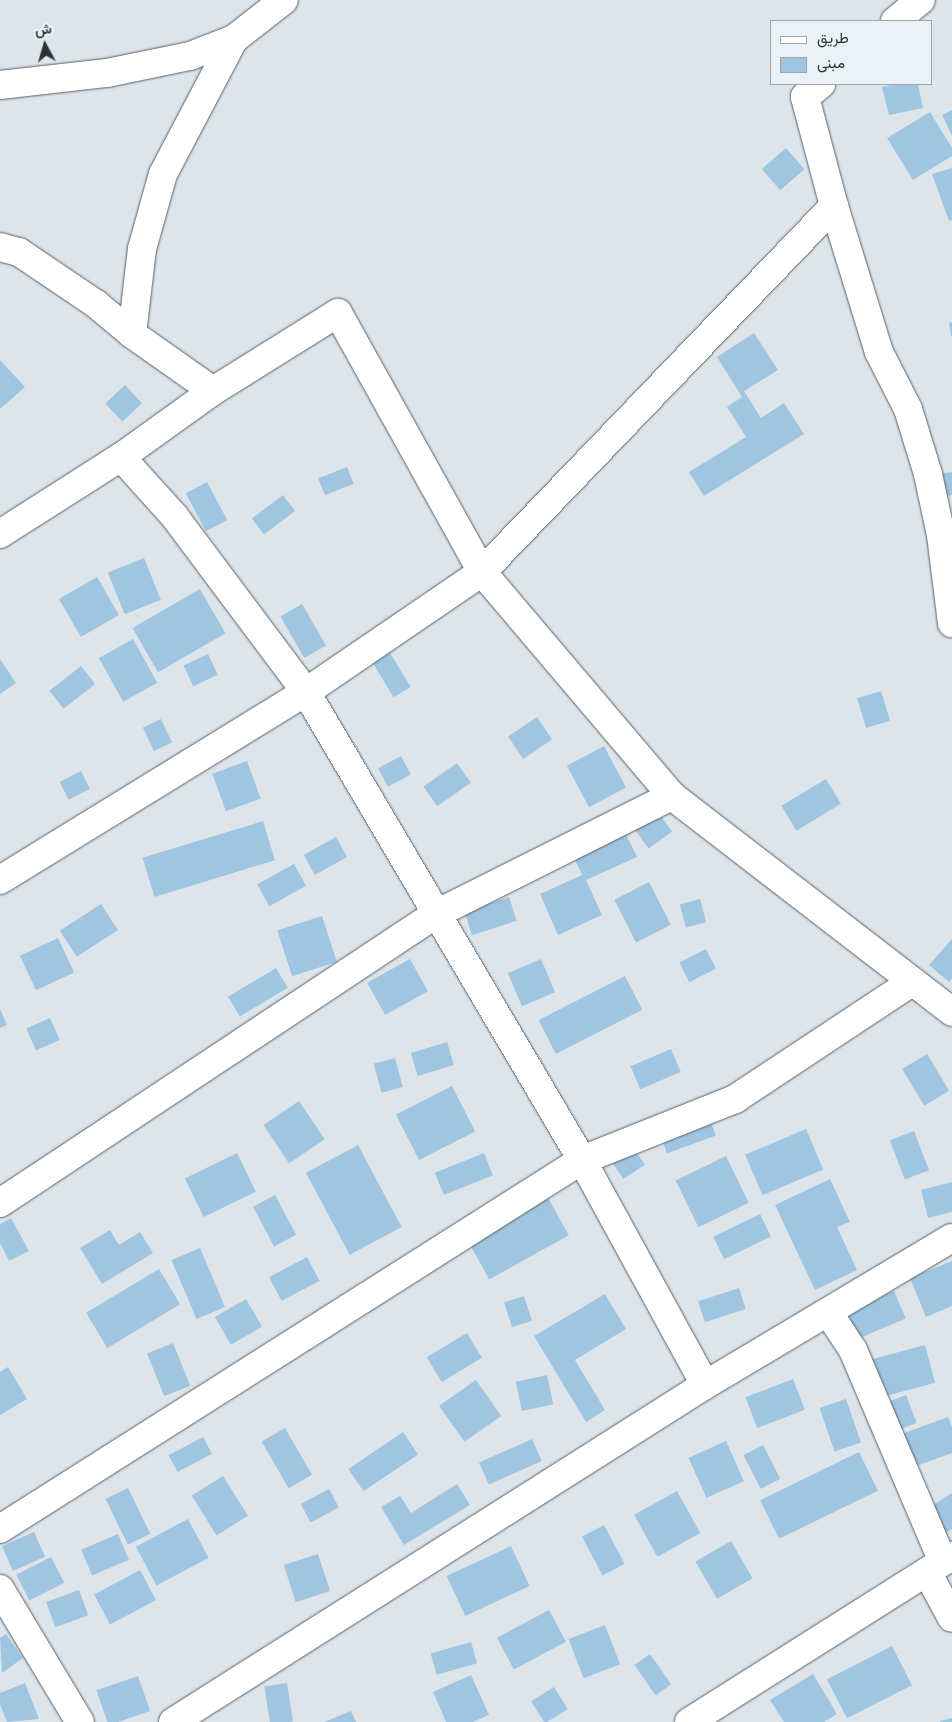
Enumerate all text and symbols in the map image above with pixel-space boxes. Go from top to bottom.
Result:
north arrow [20,20,70,70]
text: ش [34,20,53,39]
legend [770,20,932,85]
text: طريق [817,29,849,47]
text: مبنى [817,54,845,72]

